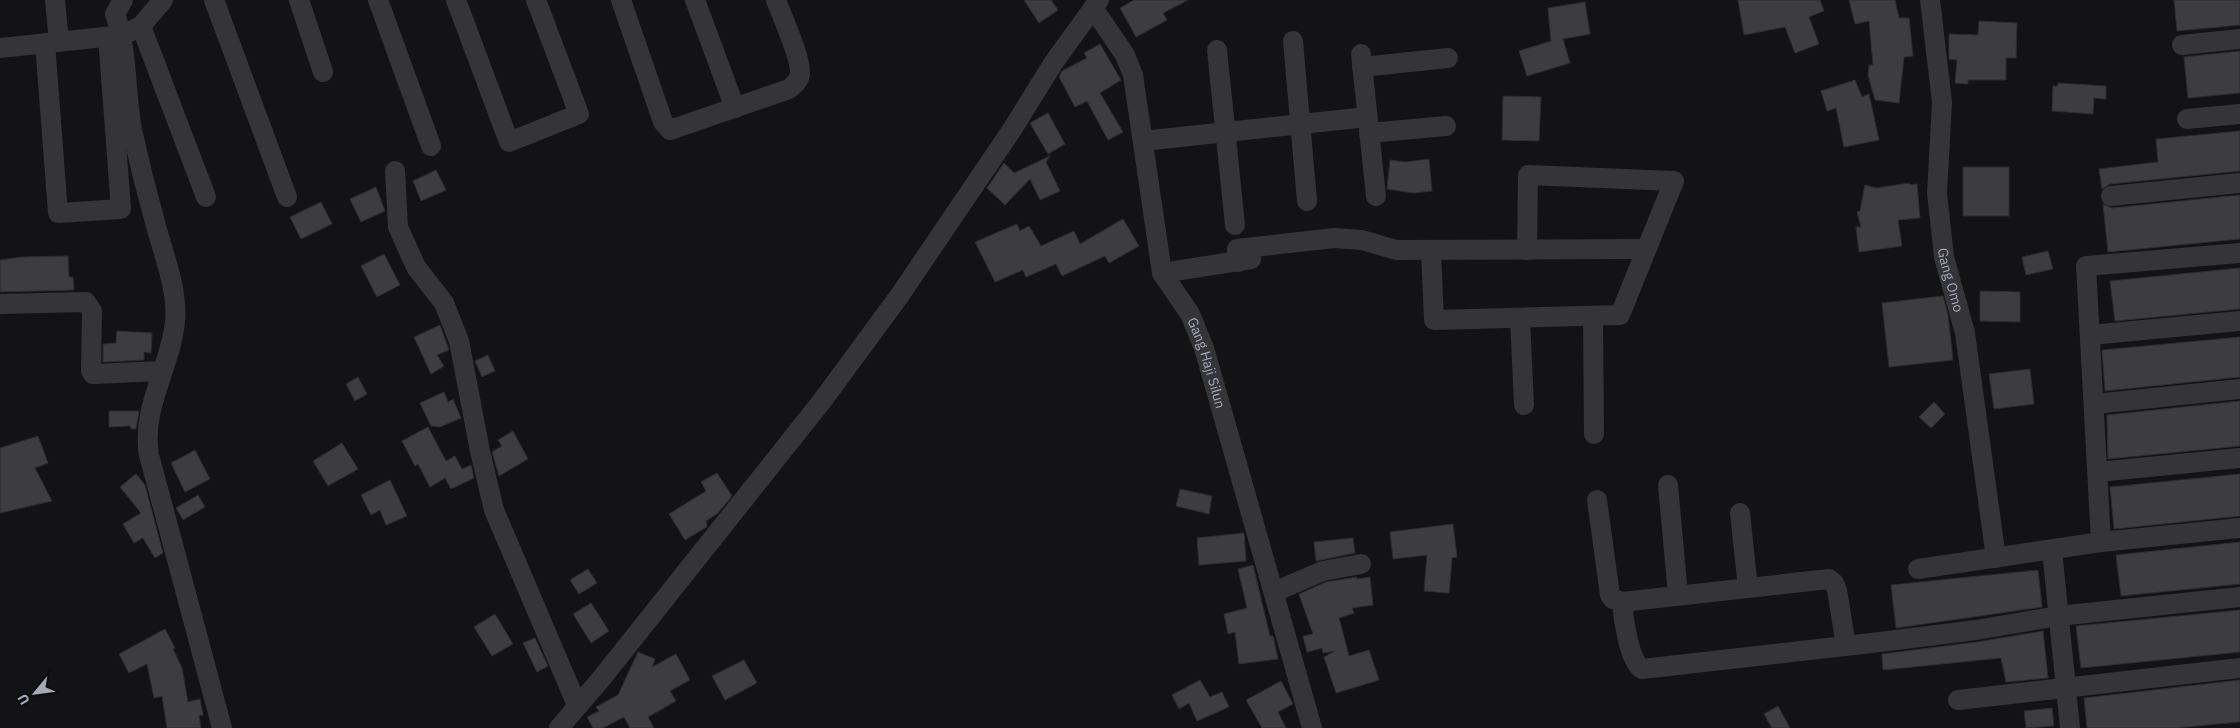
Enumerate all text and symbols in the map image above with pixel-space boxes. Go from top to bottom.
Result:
street label: Gang Omo [1934,247,1968,314]
street label: Gang Haji Silun [1183,315,1230,411]
north arrow [10,668,60,718]
text: U [13,691,34,708]

